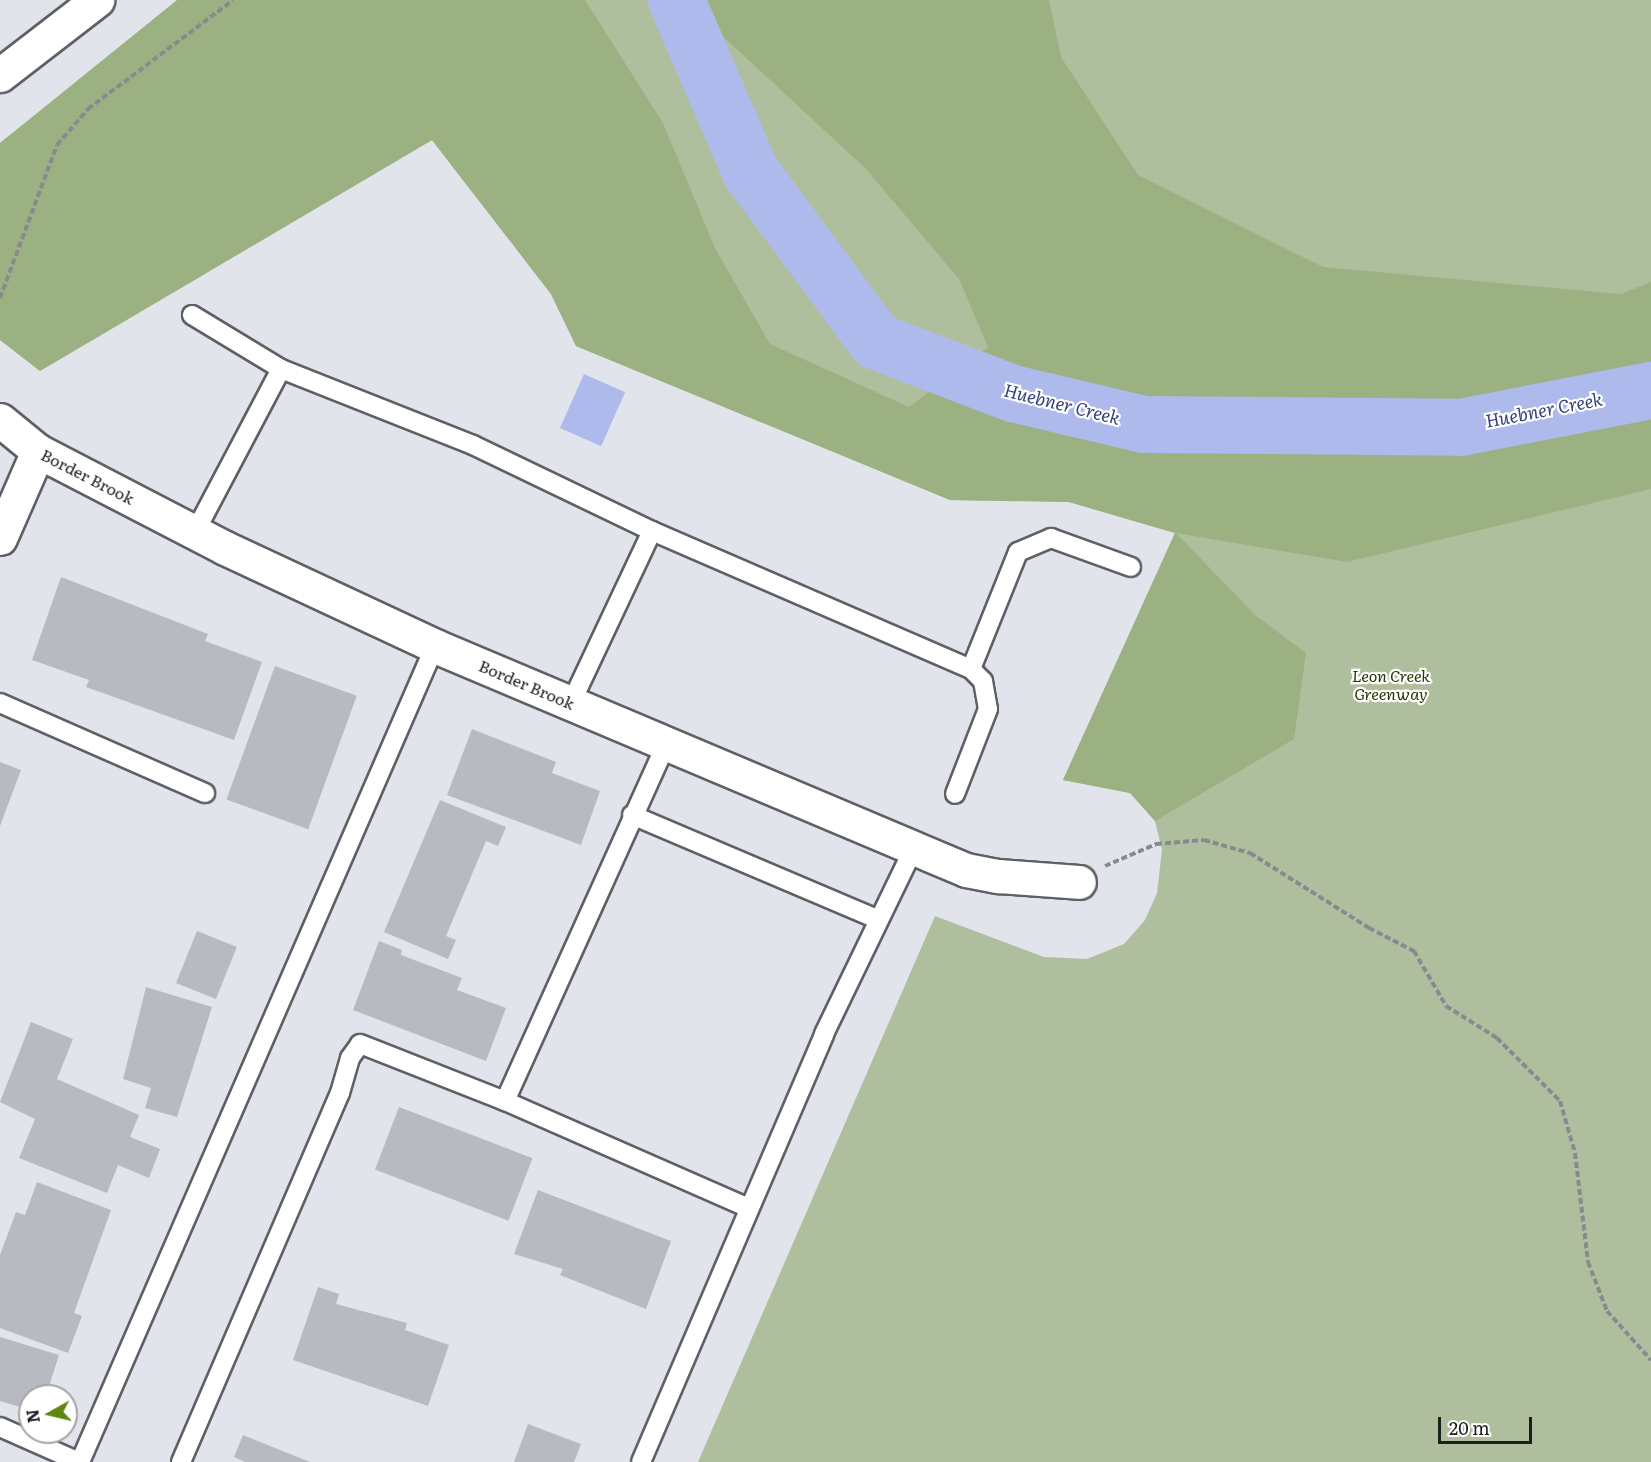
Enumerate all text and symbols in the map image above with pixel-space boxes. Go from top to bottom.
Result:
water label: Huebner Creek [1002,379,1122,429]
water label: Huebner Creek [1484,388,1604,432]
street label: Border Brook [38,444,138,508]
street label: Border Brook [476,655,578,713]
park label: Leon Creek Greenway [1352,665,1430,703]
north arrow [18,1384,78,1444]
scale bar [1441,1405,1536,1443]
text: N [19,1408,45,1425]
text: 20 m [1449,1414,1490,1441]

